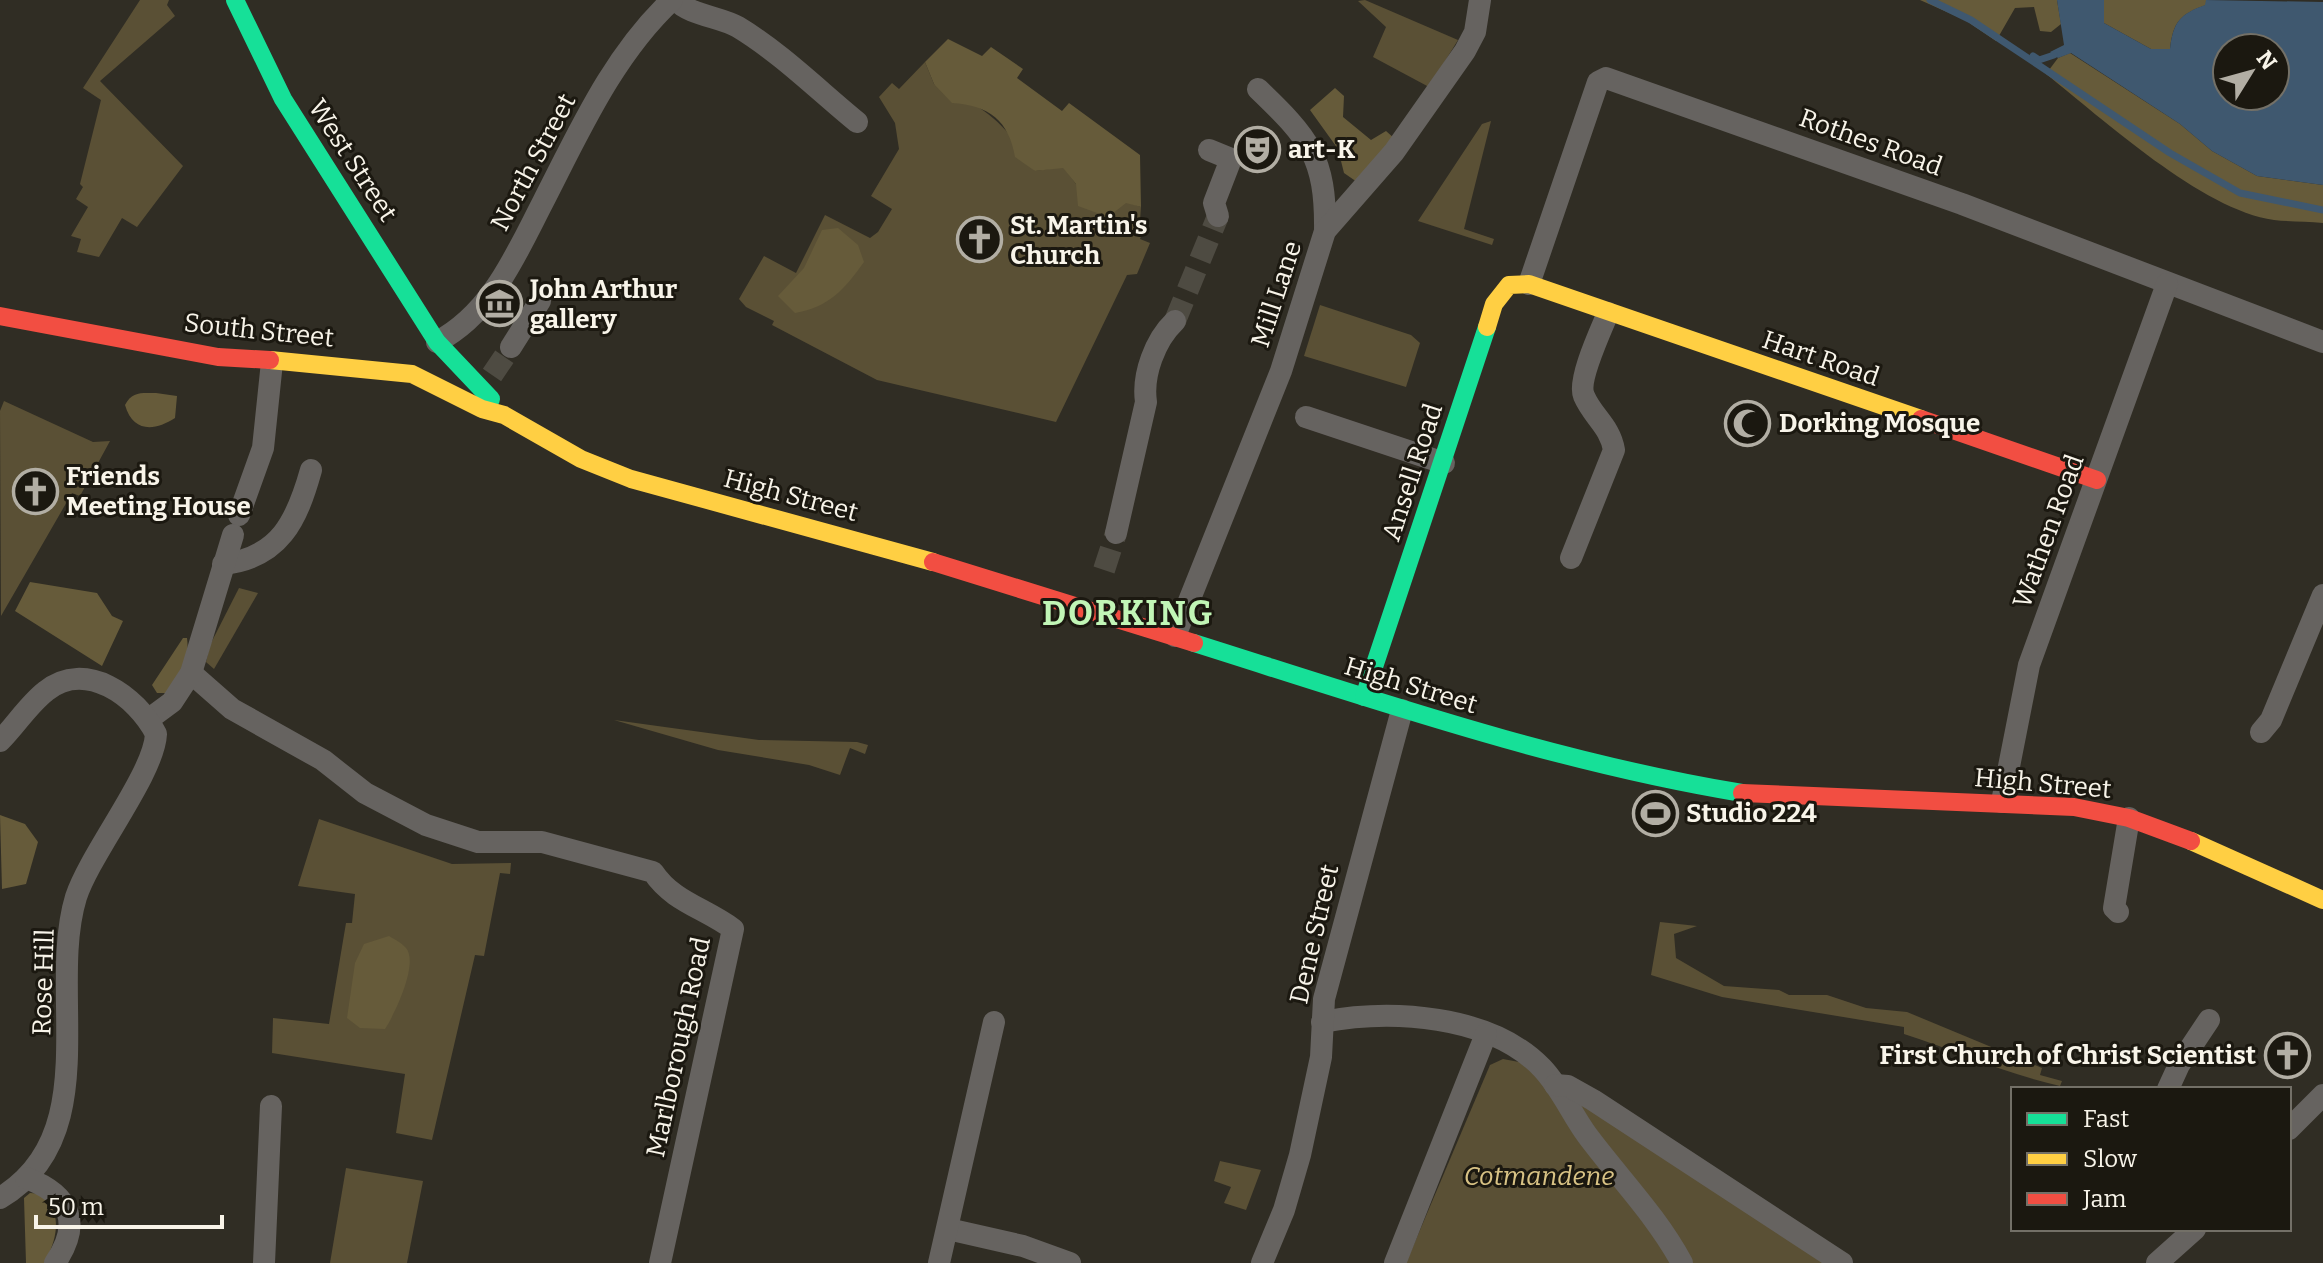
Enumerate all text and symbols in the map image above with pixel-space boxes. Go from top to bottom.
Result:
north arrow [2211,32,2291,112]
text: N [2251,45,2282,75]
street label: North Street [484,88,583,236]
street label: West Street [302,93,404,228]
street label: Rothes Road [1795,102,1947,183]
theatre icon: art-K [1233,125,1281,173]
place label: art-K [1288,134,1356,165]
place label: St. Martin's Church [1010,210,1148,271]
church icon: St. Martin's Church [955,216,1003,264]
street label: Mill Lane [1245,237,1308,351]
place label: John Arthur gallery [528,274,677,335]
museum icon: John Arthur gallery [475,280,523,328]
street label: South Street [183,307,336,354]
street label: Hart Road [1758,324,1883,393]
mosque icon: Dorking Mosque [1724,399,1772,447]
street label: Ansell Road [1376,400,1449,545]
place label: Dorking Mosque [1779,408,1980,439]
street label: Wathen Road [2006,450,2091,612]
place label: Friends Meeting House [66,461,251,522]
street label: High Street [720,463,862,528]
church icon: Friends Meeting House [11,467,59,515]
district label: DORKING [1042,593,1214,634]
street label: High Street [1341,651,1482,721]
street label: High Street [1973,762,2113,805]
sports icon: Studio 224 [1631,789,1679,837]
place label: Studio 224 [1686,798,1817,829]
street label: Dene Street [1283,861,1346,1007]
street label: Rose Hill [26,928,61,1036]
street label: Marlborough Road [640,934,717,1160]
church icon: First Church of Christ Scientist [2263,1031,2311,1079]
place label: First Church of Christ Scientist [1879,1040,2257,1071]
legend [2011,1087,2291,1231]
text: Fast [2083,1105,2129,1133]
text: Slow [2083,1145,2138,1173]
park label: Cotmandene [1464,1161,1614,1192]
scale bar [36,1179,222,1229]
text: Jam [2082,1185,2127,1213]
text: 50 m [48,1193,104,1221]

